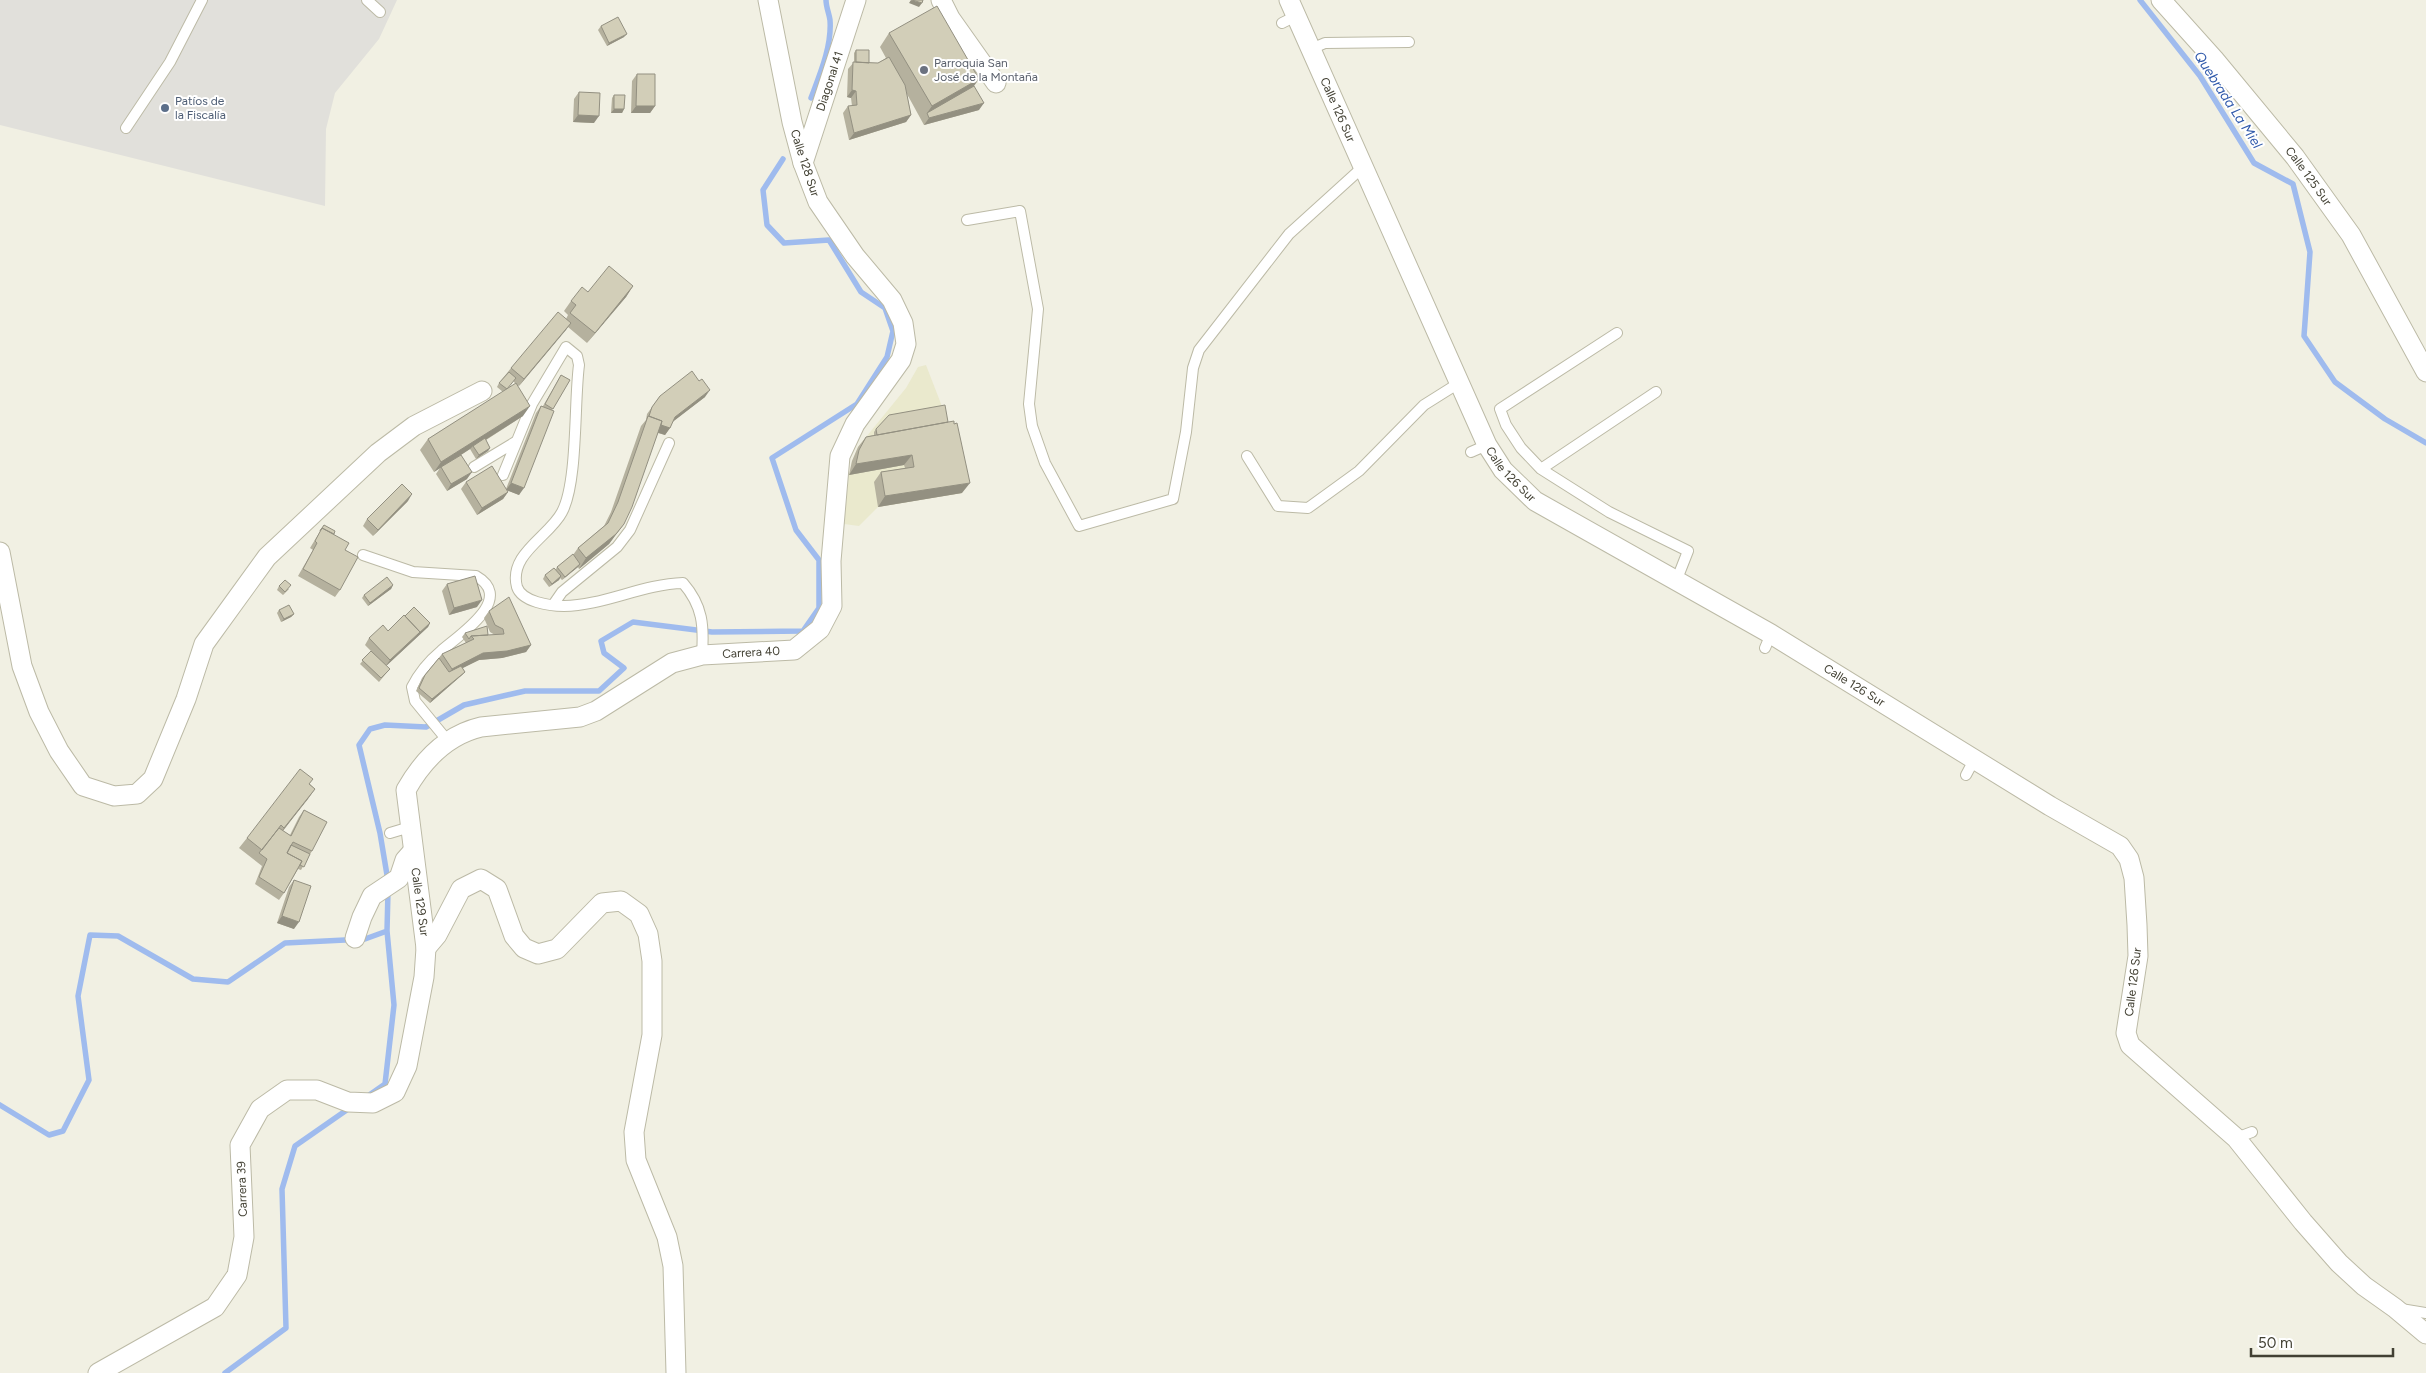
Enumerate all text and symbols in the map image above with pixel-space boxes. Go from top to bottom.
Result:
water label: Quebrada La Miel [2190,48,2266,152]
street label: Diagonal 41 [813,50,846,113]
place label: Parroquia San José de la Montaña [934,56,1038,84]
marker: Parroquia San José de la Montaña [918,64,930,76]
street label: Calle 126 Sur [1317,75,1358,144]
place label: Patíos de la Fiscalía [175,94,226,122]
marker: Patíos de la Fiscalía [159,102,171,114]
street label: Calle 128 Sur [788,128,822,198]
street label: Calle 125 Sur [2283,144,2335,208]
street label: Calle 126 Sur [1483,444,1539,505]
street label: Carrera 40 [722,644,781,661]
street label: Calle 126 Sur [1821,661,1887,709]
street label: Calle 129 Sur [408,867,432,937]
street label: Calle 126 Sur [2122,947,2144,1017]
street label: Carrera 39 [234,1161,250,1217]
scale bar [2251,1326,2394,1358]
text: 50 m [2258,1334,2293,1352]

